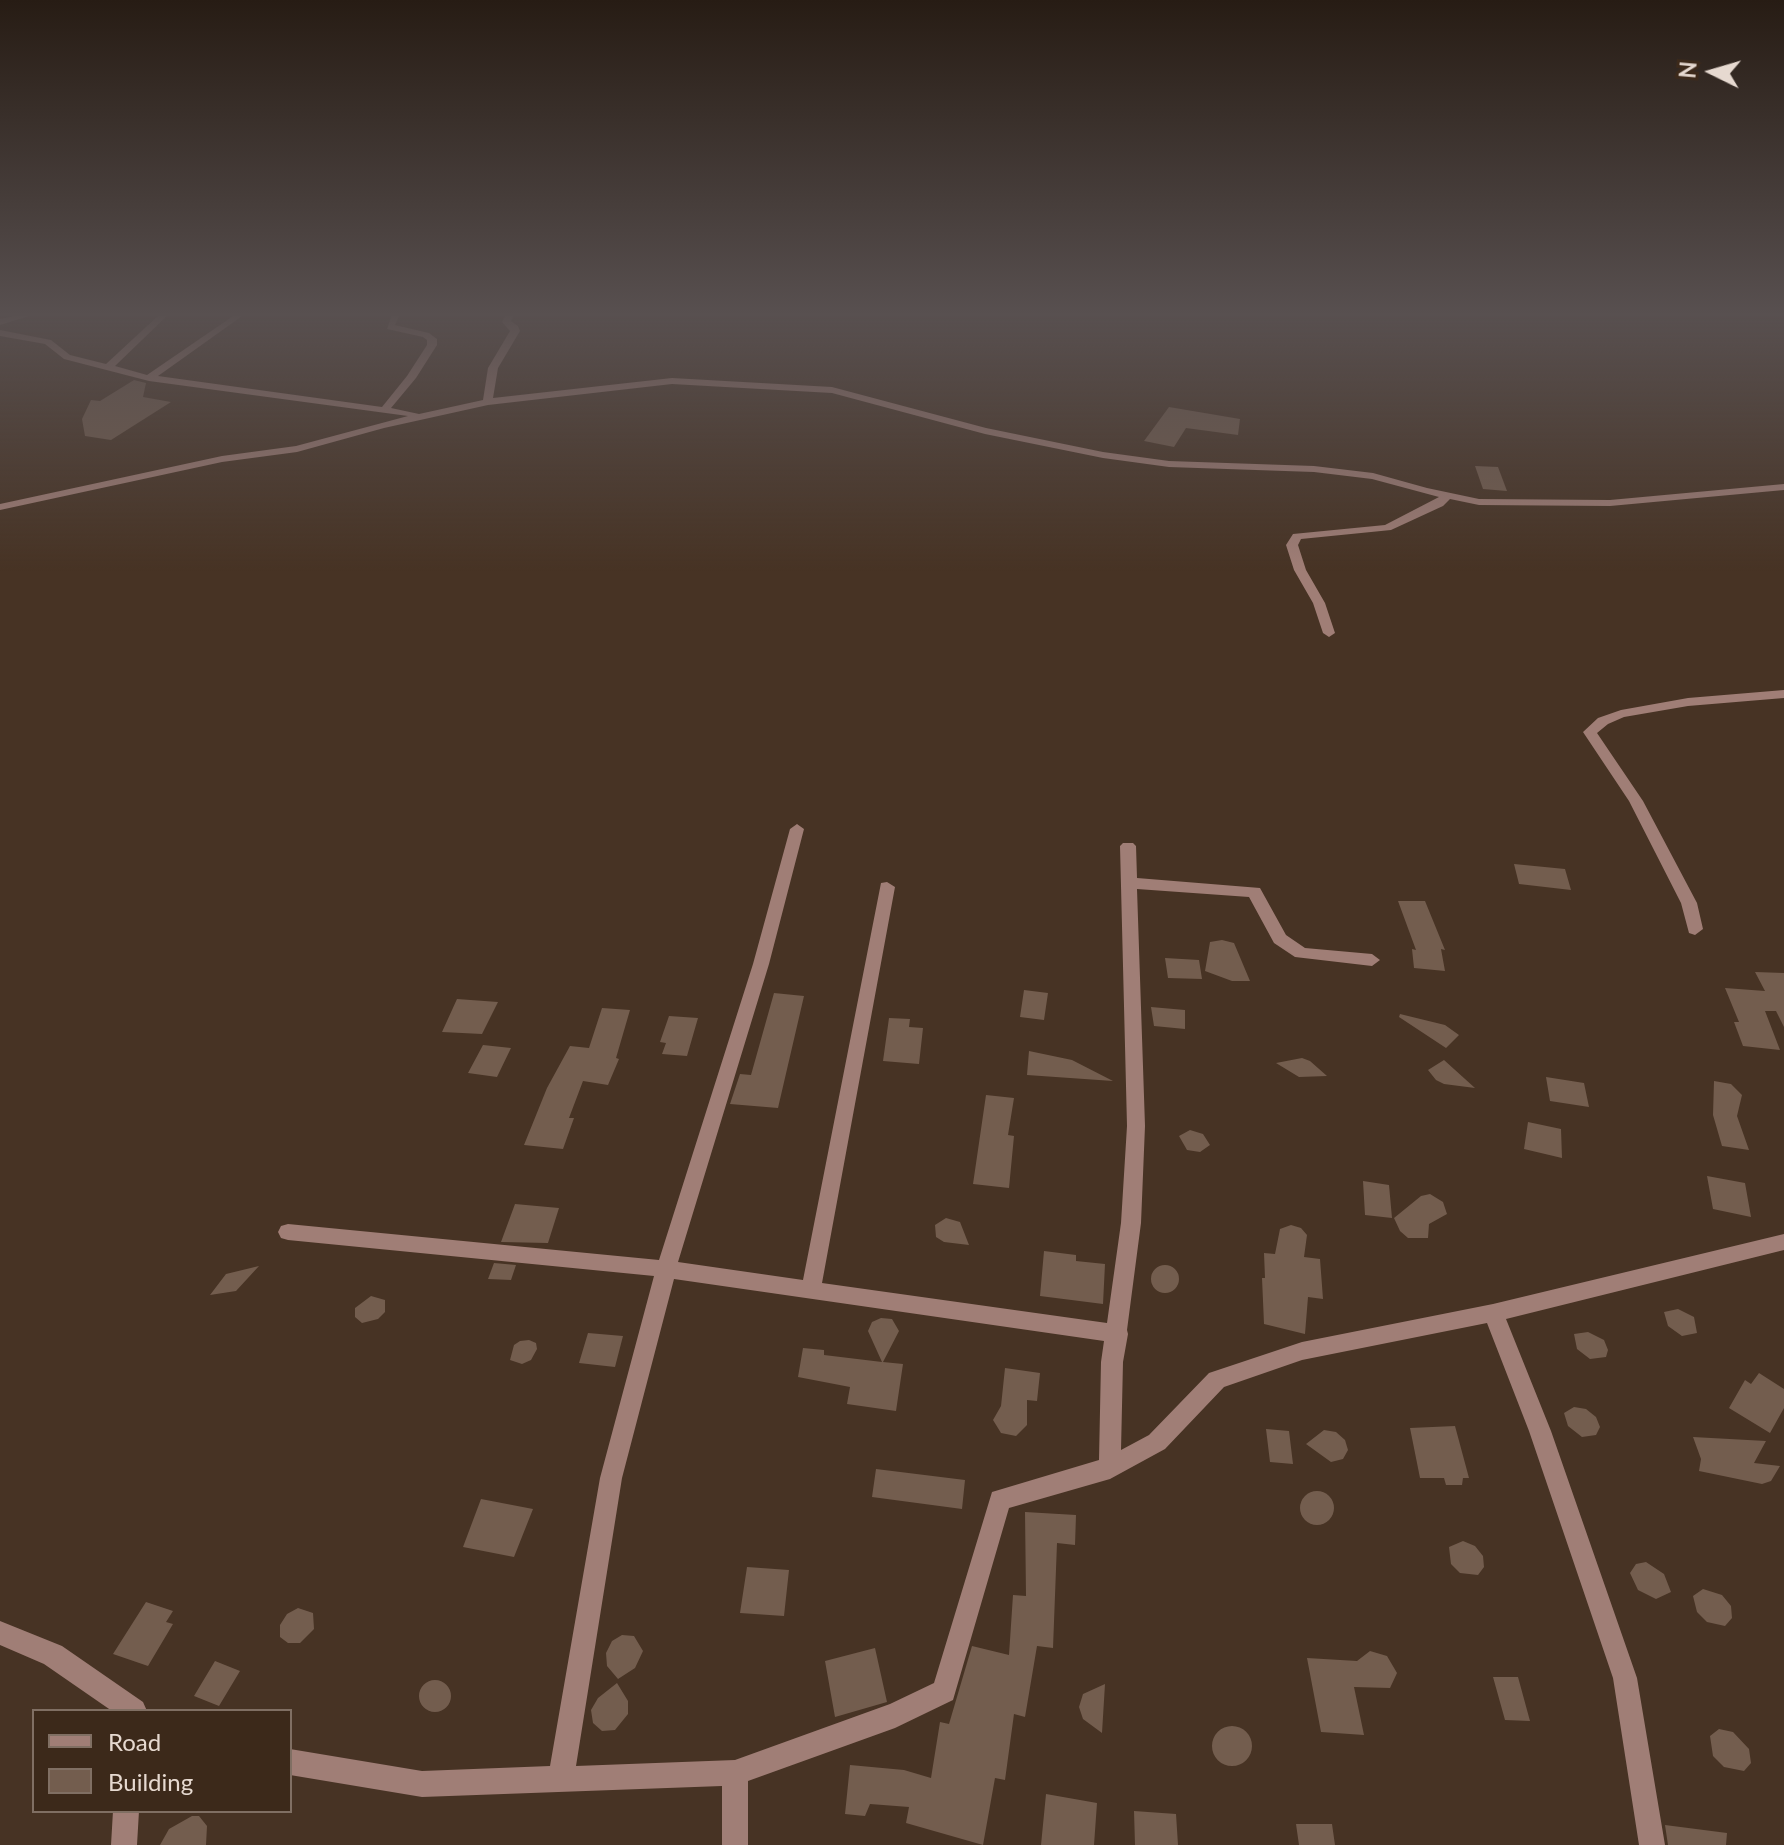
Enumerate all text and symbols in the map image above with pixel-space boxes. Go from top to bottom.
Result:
north arrow [1672,32,1752,112]
text: N [1673,60,1702,79]
legend [32,1709,292,1813]
text: Road [108,1727,161,1756]
text: Building [108,1767,193,1796]

